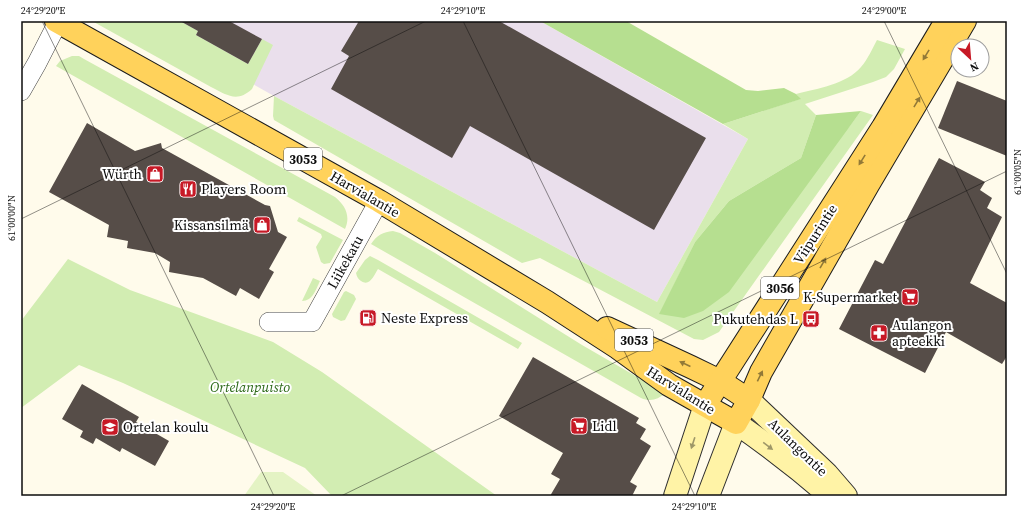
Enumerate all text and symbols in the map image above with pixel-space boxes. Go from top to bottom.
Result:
text: 24°29'20"E [21,4,65,17]
text: 24°29'10"E [441,4,485,17]
text: 24°29'00"E [862,4,906,17]
north arrow [950,38,990,78]
one-way arrow [923,49,930,61]
text: N [967,58,981,75]
one-way arrow [913,96,920,108]
road number: 3053 [284,148,322,170]
text: 61°00'05"N [1011,149,1024,195]
one-way arrow [858,155,866,165]
place label: Würth [102,164,142,184]
shop icon: Würth [145,164,165,184]
street label: Harvialantie [326,166,404,222]
restaurant icon: Players Room [178,179,198,199]
place label: Players Room [201,179,287,199]
text: 61°00'00"N [5,195,18,241]
street label: Viipurintie [788,200,842,268]
place label: Kissansilmä [174,215,250,235]
shop icon: Kissansilmä [252,215,272,235]
street label: Liikekatu [322,232,368,292]
one-way arrow [820,257,827,269]
road number: 3056 [761,277,799,299]
place label: K-Supermarket [803,287,897,307]
supermarket icon: K-Supermarket [900,287,920,307]
fuel station icon: Neste Express [358,308,378,328]
place label: Neste Express [381,308,468,328]
place label: Pukutehdas L [713,309,798,329]
bus stop icon: Pukutehdas L [801,309,821,329]
place label: Aulangon apteekki [892,315,953,351]
pharmacy icon: Aulangon apteekki [869,323,889,343]
road number: 3053 [615,329,653,351]
street label: Harvialantie [643,361,719,419]
one-way arrow [679,361,691,367]
one-way arrow [757,370,763,382]
park label: Ortelanpuisto [210,377,290,397]
street label: Aulangontie [764,413,832,481]
supermarket icon: Lidl [569,416,589,436]
place label: Lidl [592,416,617,436]
school or university icon: Ortelan koulu [100,417,120,437]
place label: Ortelan koulu [123,417,209,437]
one-way arrow [689,437,695,449]
one-way arrow [762,442,773,450]
text: 24°29'20"E [251,500,295,513]
text: 24°29'10"E [672,500,716,513]

